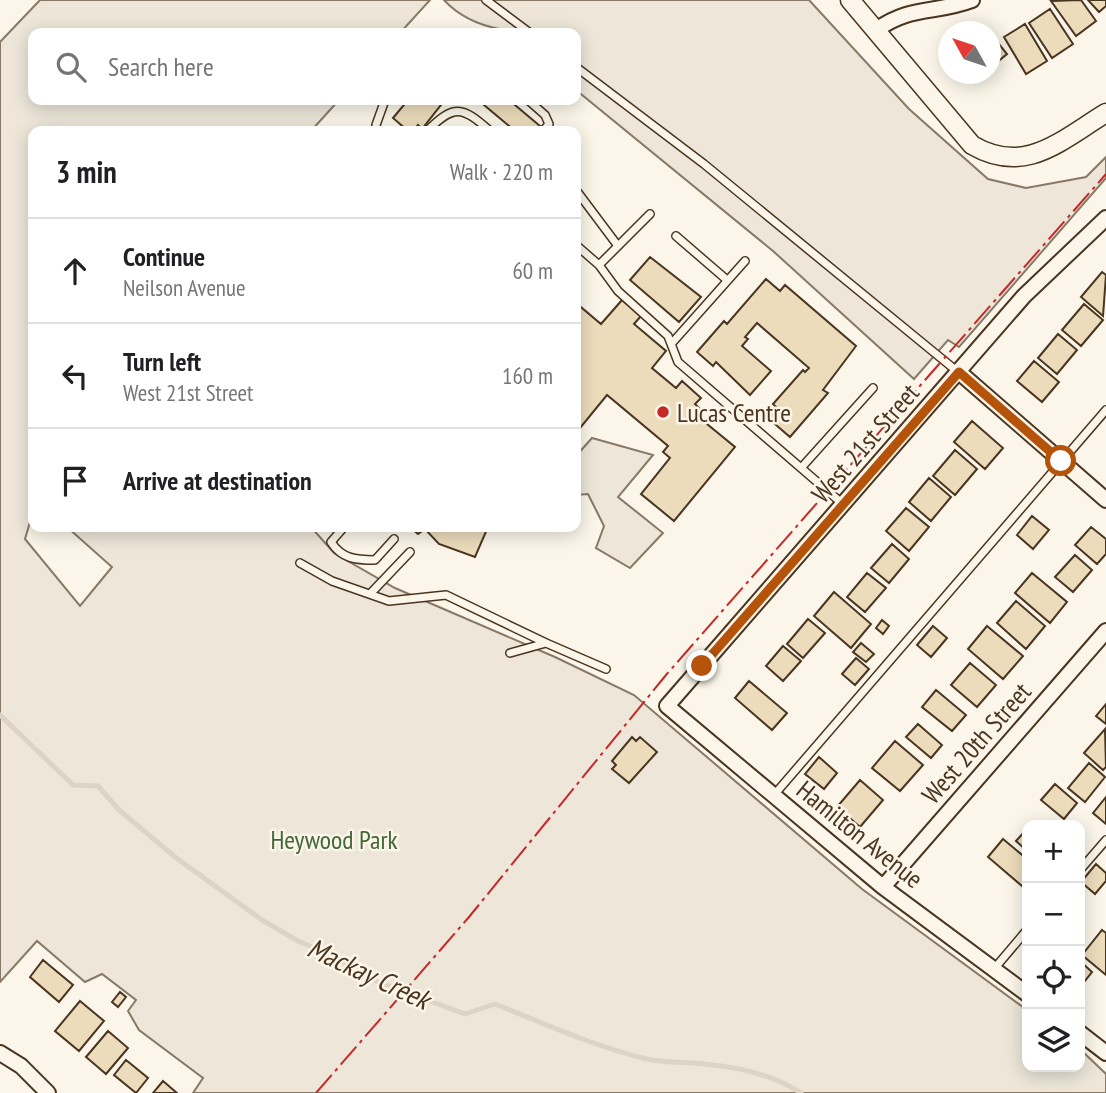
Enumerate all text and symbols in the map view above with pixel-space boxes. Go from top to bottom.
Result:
north arrow [938,21,1001,84]
search box [28,28,581,105]
icon: search [52,48,90,86]
text: Search here [108,50,214,83]
text: 3 min [56,152,117,191]
text: Walk · 220 m [450,157,553,186]
text: Continue [123,240,205,273]
icon: ahead [56,252,94,290]
text: 60 m [512,256,553,285]
text: Neilson Avenue [123,273,245,302]
text: Turn left [123,345,201,378]
icon: left [56,357,94,395]
text: 160 m [502,361,553,390]
street label: West 21st Street [804,377,926,509]
text: West 21st Street [123,378,253,407]
place label: Lucas Centre [677,396,791,429]
marker: Lucas Centre [655,404,671,420]
route start [1045,445,1076,476]
icon: arrive [56,462,94,500]
text: Arrive at destination [123,464,312,497]
route end [686,650,717,681]
street label: West 20th Street [914,676,1038,810]
street label: Hamilton Avenue [790,773,930,895]
map controls [1022,820,1085,1072]
button: + [1022,820,1085,883]
park label: Heywood Park [270,823,398,856]
button: − [1022,883,1085,946]
water label: Mackay Creek [302,929,439,1019]
button: locate [1022,946,1085,1009]
button: layers [1022,1009,1085,1072]

